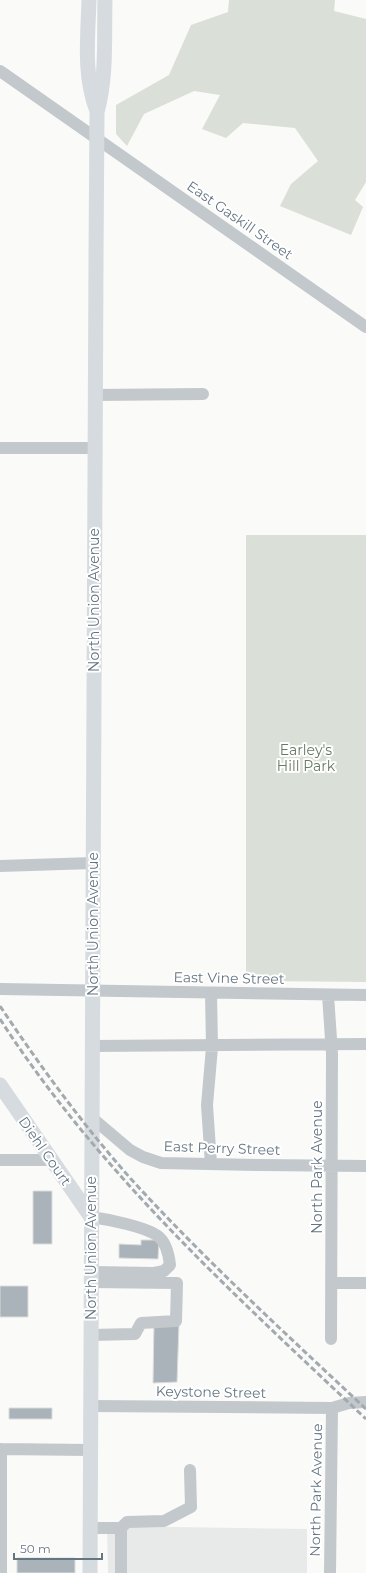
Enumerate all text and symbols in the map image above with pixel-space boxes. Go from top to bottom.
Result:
street label: East Gaskill Street [184,177,297,263]
street label: North Union Avenue [85,528,103,672]
park label: Earley's Hill Park [277,741,336,775]
street label: North Union Avenue [84,852,102,996]
street label: East Vine Street [173,968,285,988]
street label: North Park Avenue [308,1100,326,1234]
street label: Diehl Court [15,1113,75,1189]
street label: East Perry Street [163,1137,281,1159]
street label: North Union Avenue [82,1176,100,1320]
street label: Keystone Street [156,1382,267,1402]
street label: North Park Avenue [306,1423,326,1557]
scale bar [14,1535,102,1561]
text: 50 m [20,1541,51,1556]

